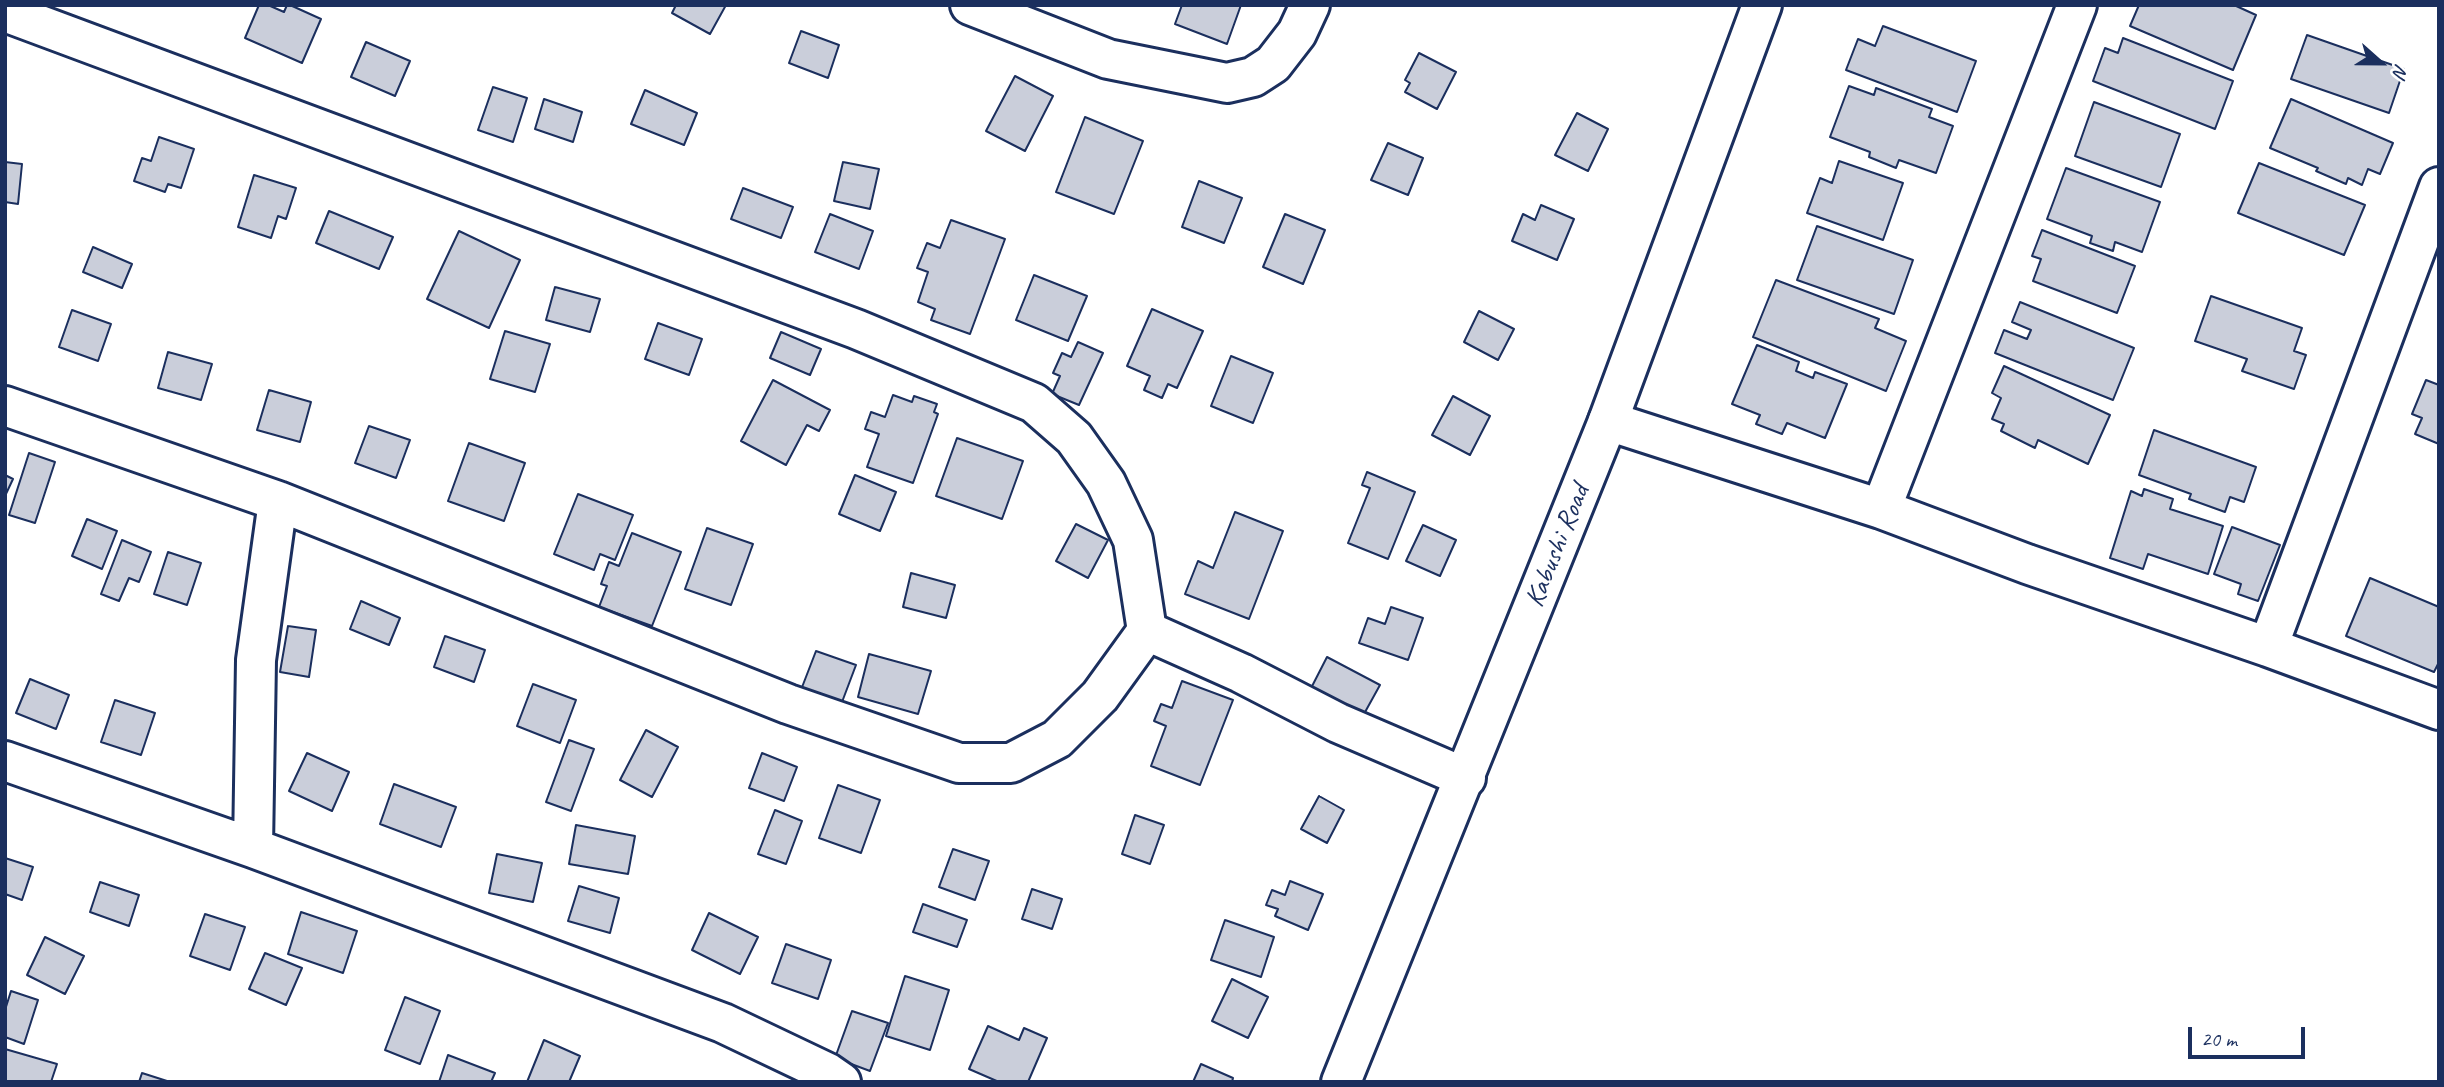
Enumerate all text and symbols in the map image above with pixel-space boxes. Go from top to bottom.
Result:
north arrow [2346,28,2416,98]
text: N [2387,61,2414,80]
street label: Kabushi Road [1518,480,1598,612]
scale bar [2192,1014,2309,1058]
text: 20 m [2201,1026,2237,1052]

